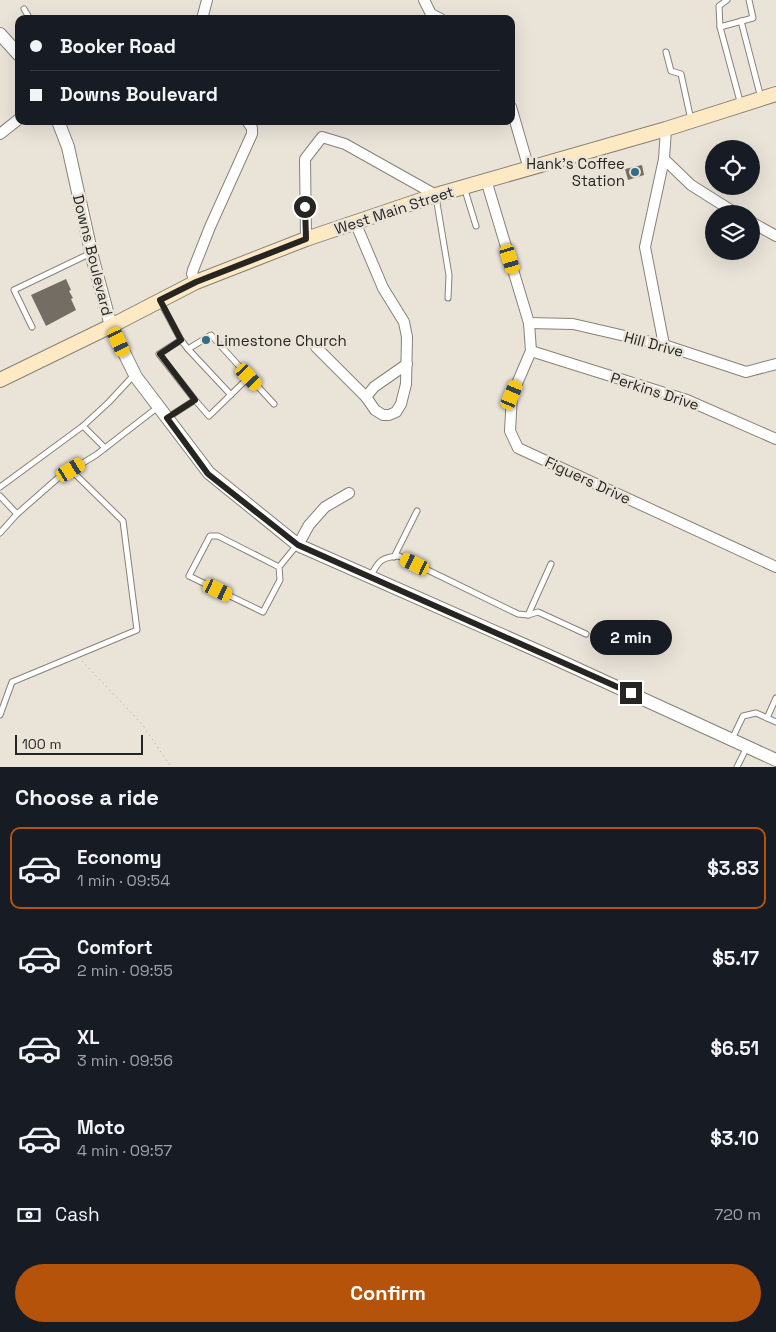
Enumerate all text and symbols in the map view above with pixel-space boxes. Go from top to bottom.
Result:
text: Booker Road [60,34,176,59]
text: Downs Boulevard [60,82,218,107]
map controls [705,140,760,260]
button: locate [705,140,760,195]
place label: Hank's Coffee Station [526,154,625,190]
marker: Hank's Coffee Station [629,166,641,178]
street label: West Main Street [332,182,456,238]
street label: Downs Boulevard [69,192,117,318]
route start [294,196,316,218]
button: layers [705,205,760,260]
car [498,242,521,276]
car [105,325,132,359]
street label: Hill Drive [622,327,686,361]
place label: Limestone Church [216,331,347,350]
marker: Limestone Church [200,334,212,346]
car [233,361,264,393]
street label: Perkins Drive [608,368,702,414]
car [499,378,524,412]
street label: Figuers Drive [542,452,634,508]
car [54,456,87,484]
car [398,551,431,577]
car [201,577,234,603]
callout: 2 min [590,620,672,656]
text: 2 min [610,627,652,648]
route end [620,682,642,704]
scale bar [15,732,142,755]
text: 100 m [22,735,61,753]
text: Choose a ride [15,783,159,811]
text: Economy [77,845,161,870]
icon: car [17,846,62,891]
text: $3.83 [707,856,759,881]
text: 1 min · 09:54 [77,870,170,891]
text: Comfort [77,935,153,960]
icon: car [17,936,62,981]
text: $5.17 [712,946,759,971]
text: 2 min · 09:55 [77,960,173,981]
text: XL [77,1025,100,1050]
icon: car [17,1026,62,1071]
text: $6.51 [710,1036,759,1061]
text: 3 min · 09:56 [77,1050,173,1071]
text: Moto [77,1115,125,1140]
icon: car [17,1116,62,1161]
text: $3.10 [710,1126,759,1151]
text: 4 min · 09:57 [77,1140,172,1161]
icon: cash [15,1201,43,1229]
text: Cash [55,1202,100,1227]
text: 720 m [714,1204,761,1225]
button: Confirm [15,1264,761,1322]

